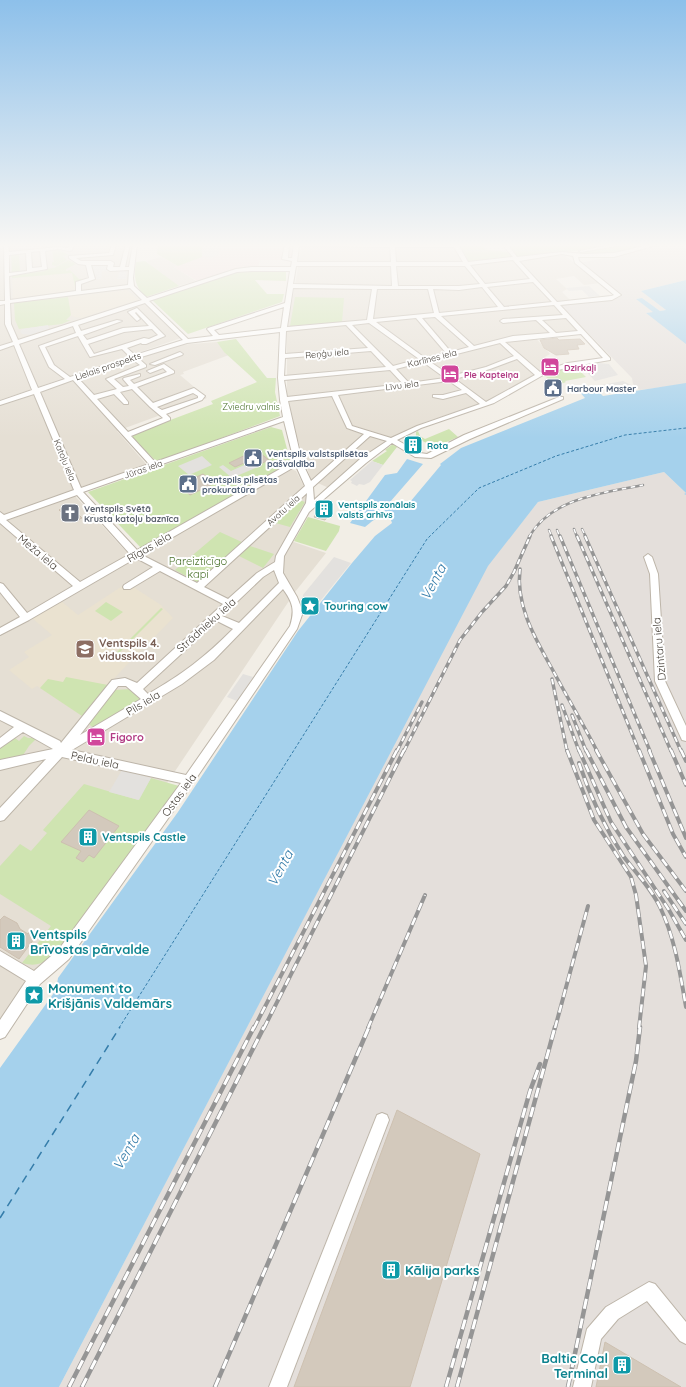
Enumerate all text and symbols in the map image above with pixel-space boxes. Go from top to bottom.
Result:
street label: Reņģu iela [305,346,349,360]
street label: Karlīnes iela [406,347,458,369]
street label: Lielais prospekts [74,350,142,382]
hotel icon: Dzirkaļi [539,356,561,378]
place label: Dzirkaļi [564,362,596,374]
hotel icon: Pie Kapteiņa [439,363,461,385]
place label: Pie Kapteiņa [464,369,519,381]
street label: Līvu iela [385,377,419,393]
public building icon: Harbour Master [542,377,564,399]
place label: Harbour Master [567,383,636,394]
park label: Zviedru valnis [222,401,280,412]
building icon: Rota [402,434,424,456]
street label: Katoļu iela [52,437,78,483]
place label: Rota [427,440,448,451]
public building icon: Ventspils valstspilsētas pašvaldība [242,447,264,469]
place label: Ventspils valstspilsētas pašvaldība [267,448,369,469]
street label: Jūras iela [122,457,164,481]
public building icon: Ventspils pilsētas prokuratūra [177,473,199,495]
place label: Ventspils pilsētas prokuratūra [202,474,278,495]
street label: Avotu iela [264,492,302,528]
building icon: Ventspils zonālais valsts arhīvs [313,498,335,520]
place label: Ventspils zonālais valsts arhīvs [338,499,416,520]
church icon: Ventspils Svētā Krusta katoļu baznīca [59,502,81,524]
place label: Ventspils Svētā Krusta katoļu baznīca [84,503,179,525]
street label: Rīgas iela [124,529,174,565]
street label: Meža iela [15,531,61,573]
park label: Pareizticīgo kapi [169,554,228,581]
water label: Venta [416,560,451,603]
street label: Strādnieku iela [173,595,239,655]
place icon: Touring cow [299,595,321,617]
place label: Touring cow [324,599,388,613]
street label: Dzintaru iela [649,617,669,681]
place label: Ventspils 4. vidusskola [99,636,160,663]
school or university icon: Ventspils 4. vidusskola [74,638,96,660]
street label: Pils iela [123,687,163,719]
hotel icon: Figoro [85,726,107,748]
place label: Figoro [110,730,144,744]
street label: Peldu iela [70,748,120,772]
street label: Ostas iela [159,771,199,819]
building icon: Ventspils Castle [77,826,99,848]
place label: Ventspils Castle [102,830,187,844]
water label: Venta [263,846,298,889]
place label: Ventspils Brīvostas pārvalde [30,926,150,957]
building icon: Ventspils Brīvostas pārvalde [5,930,27,952]
place label: Monument to Krišjānis Valdemārs [48,980,172,1011]
place icon: Monument to Krišjānis Valdemārs [23,984,45,1006]
water label: Venta [109,1130,144,1173]
building icon: Kālija parks [380,1259,402,1281]
place label: Kālija parks [405,1262,479,1278]
place label: Baltic Coal Terminal [541,1350,608,1381]
building icon: Baltic Coal Terminal [611,1354,633,1376]

